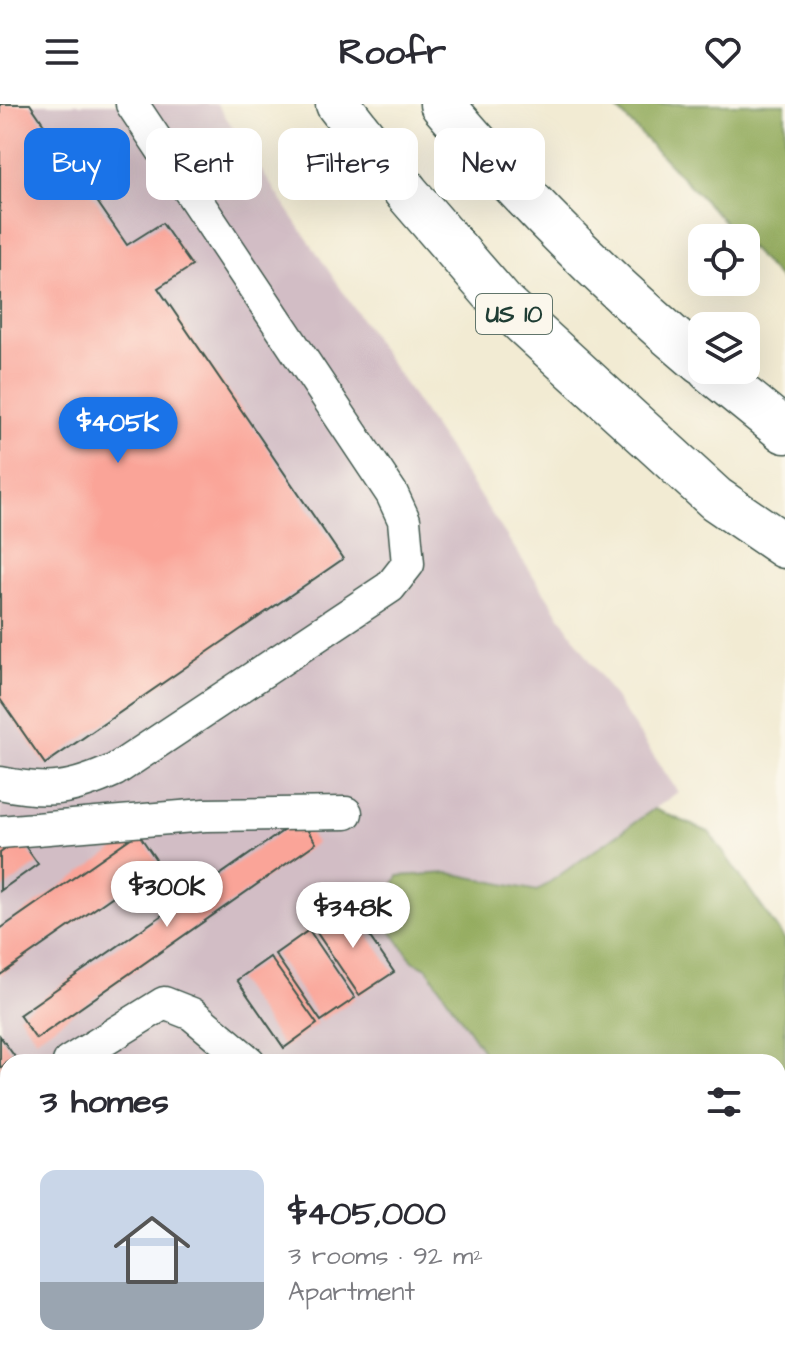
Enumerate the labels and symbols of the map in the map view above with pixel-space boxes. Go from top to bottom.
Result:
road number: US 10 [476,294,552,334]
pin: $405K [62,397,174,465]
pin: $300K [111,861,223,929]
pin: $348K [297,882,409,950]

